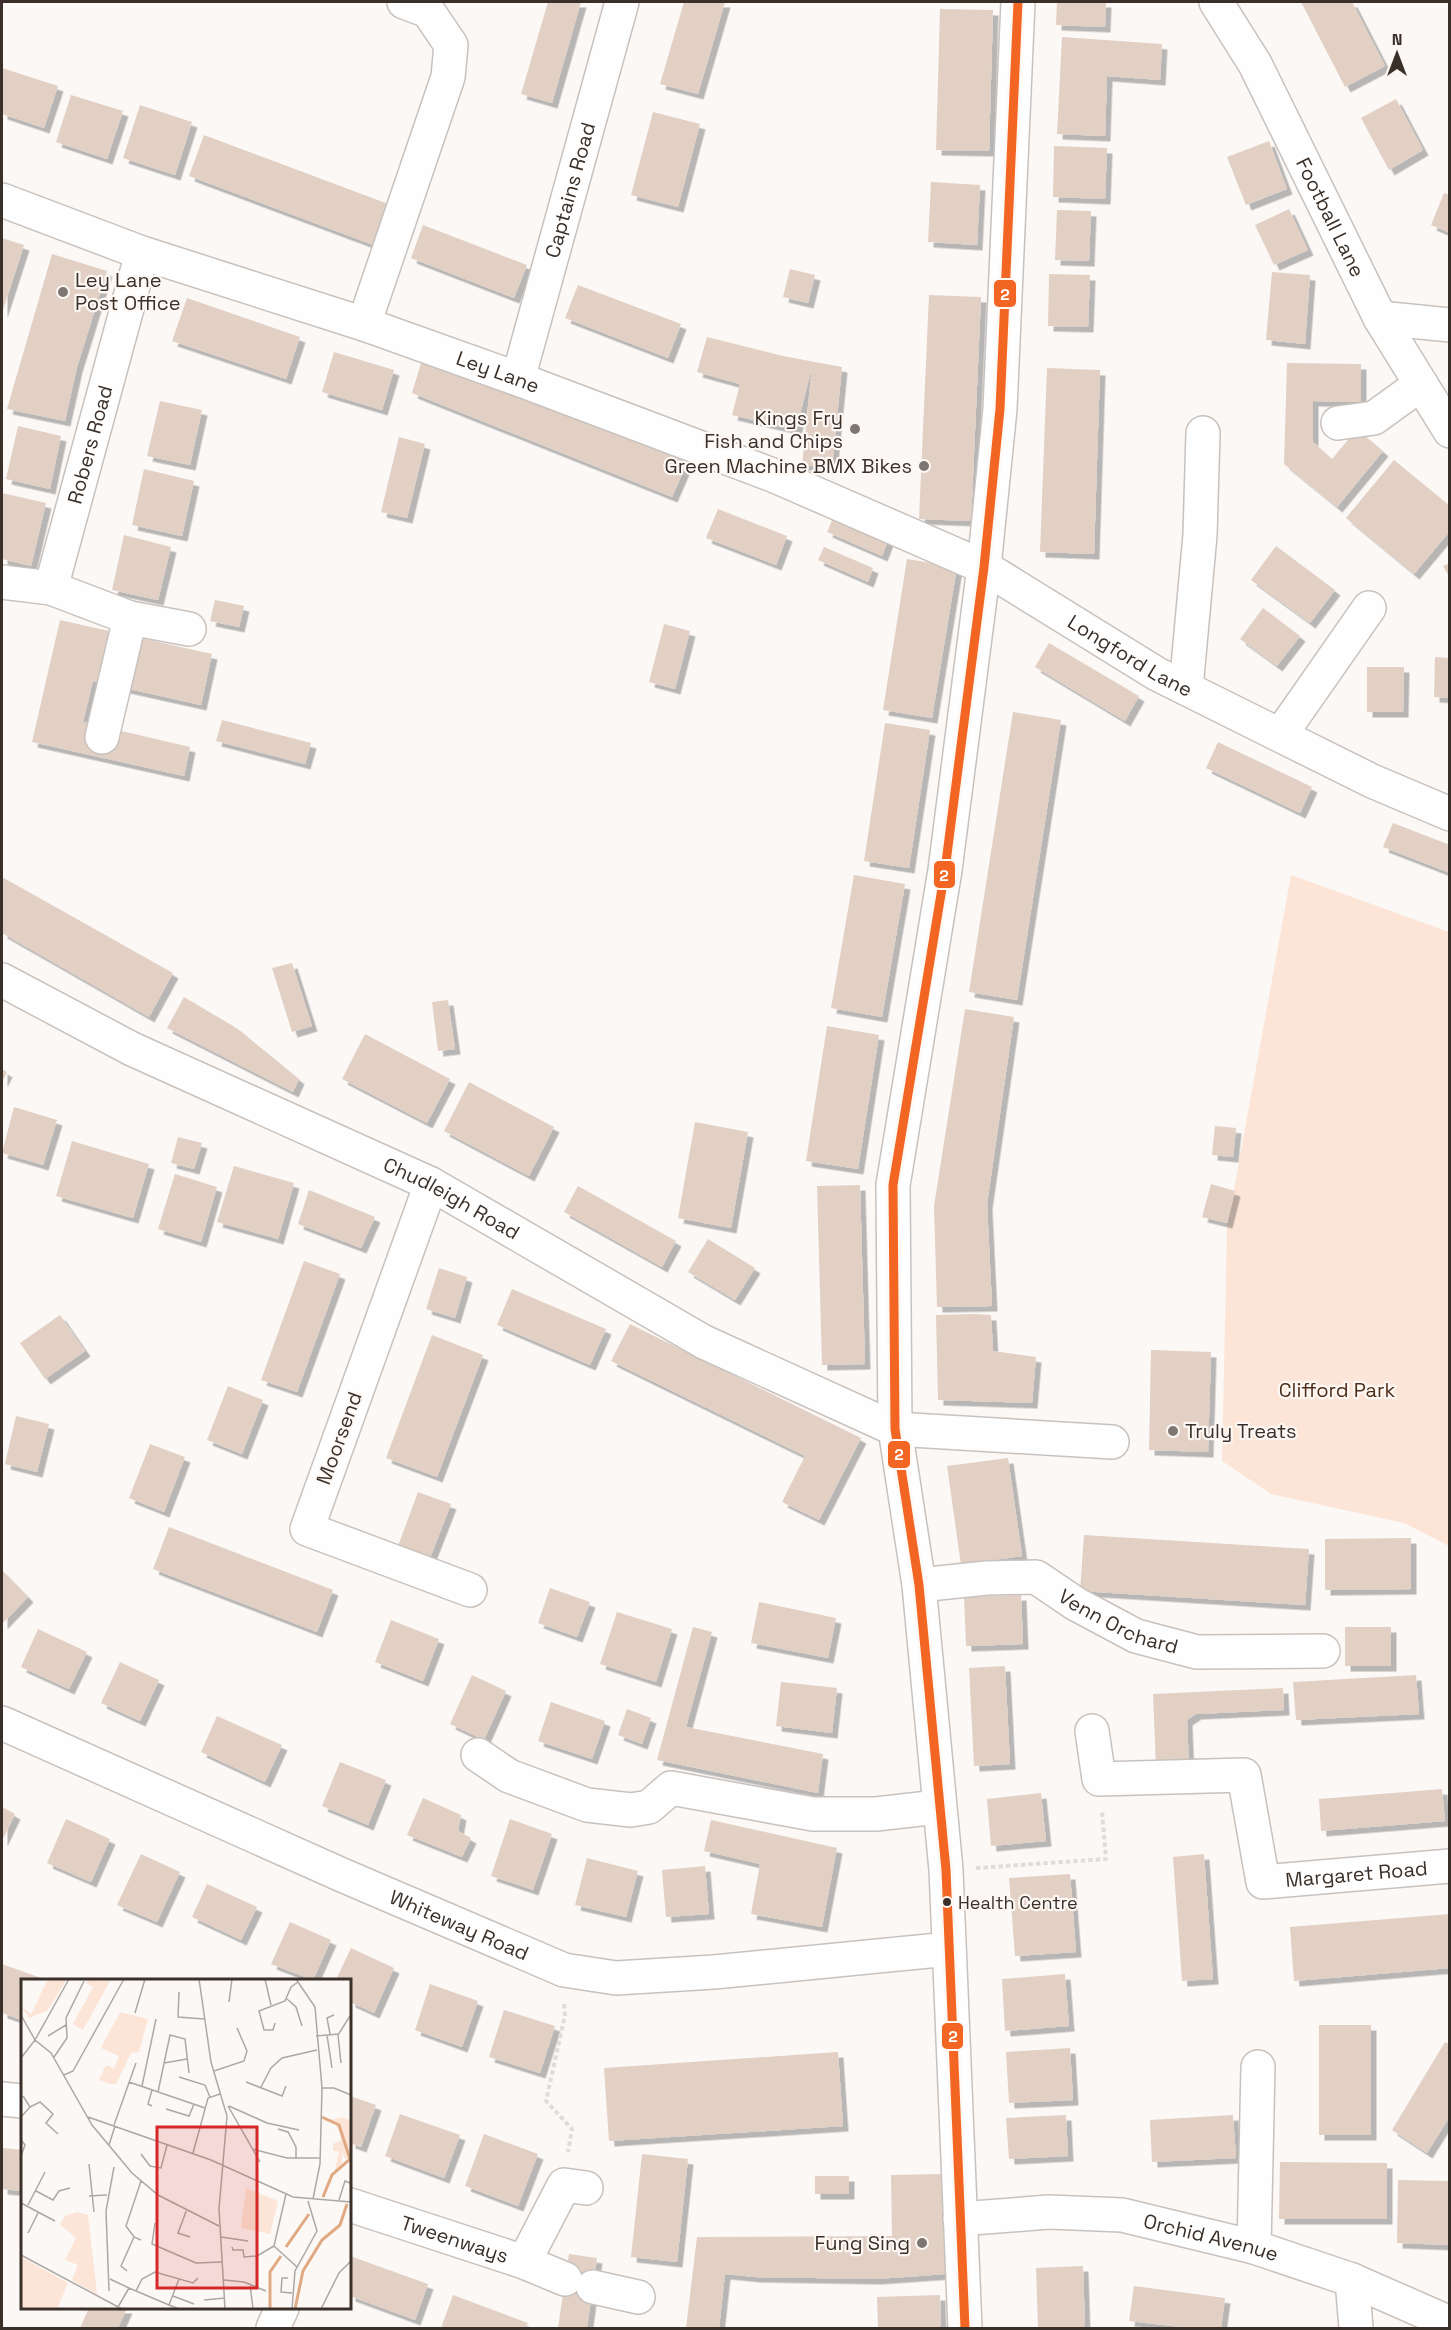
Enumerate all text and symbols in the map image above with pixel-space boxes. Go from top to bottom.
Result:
north arrow [1367,24,1427,84]
text: N [1392,29,1402,50]
street label: Captains Road [539,119,601,261]
street label: Football Lane [1290,153,1371,281]
place label: Ley Lane Post Office [75,267,181,316]
line badge: 2 [993,279,1017,308]
text: 2 [1000,284,1010,305]
marker: Ley Lane Post Office [56,285,70,299]
street label: Ley Lane [453,345,543,399]
street label: Robers Road [61,382,118,507]
place label: Kings Fry Fish and Chips [704,405,843,454]
marker: Kings Fry Fish and Chips [848,422,862,436]
place label: Green Machine BMX Bikes [665,453,912,479]
marker: Green Machine BMX Bikes [917,459,931,473]
street label: Longford Lane [1063,609,1197,703]
line badge: 2 [933,860,956,889]
text: 2 [939,865,949,886]
street label: Chudleigh Road [379,1151,524,1246]
park label: Clifford Park [1279,1377,1396,1403]
street label: Moorsend [310,1388,368,1488]
place label: Truly Treats [1185,1418,1297,1444]
marker: Truly Treats [1166,1424,1180,1438]
line badge: 2 [887,1440,911,1469]
text: 2 [894,1444,904,1465]
street label: Venn Orchard [1053,1583,1181,1660]
street label: Margaret Road [1284,1855,1428,1893]
street label: Whiteway Road [386,1884,533,1966]
place label: Health Centre [958,1891,1078,1914]
marker: Health Centre [941,1896,953,1908]
inset map [21,1979,351,2309]
line badge: 2 [941,2022,964,2050]
text: 2 [948,2026,958,2047]
street label: Orchid Avenue [1141,2208,1282,2267]
street label: Tweenways [397,2209,512,2269]
place label: Fung Sing [814,2230,910,2256]
marker: Fung Sing [915,2236,929,2250]

